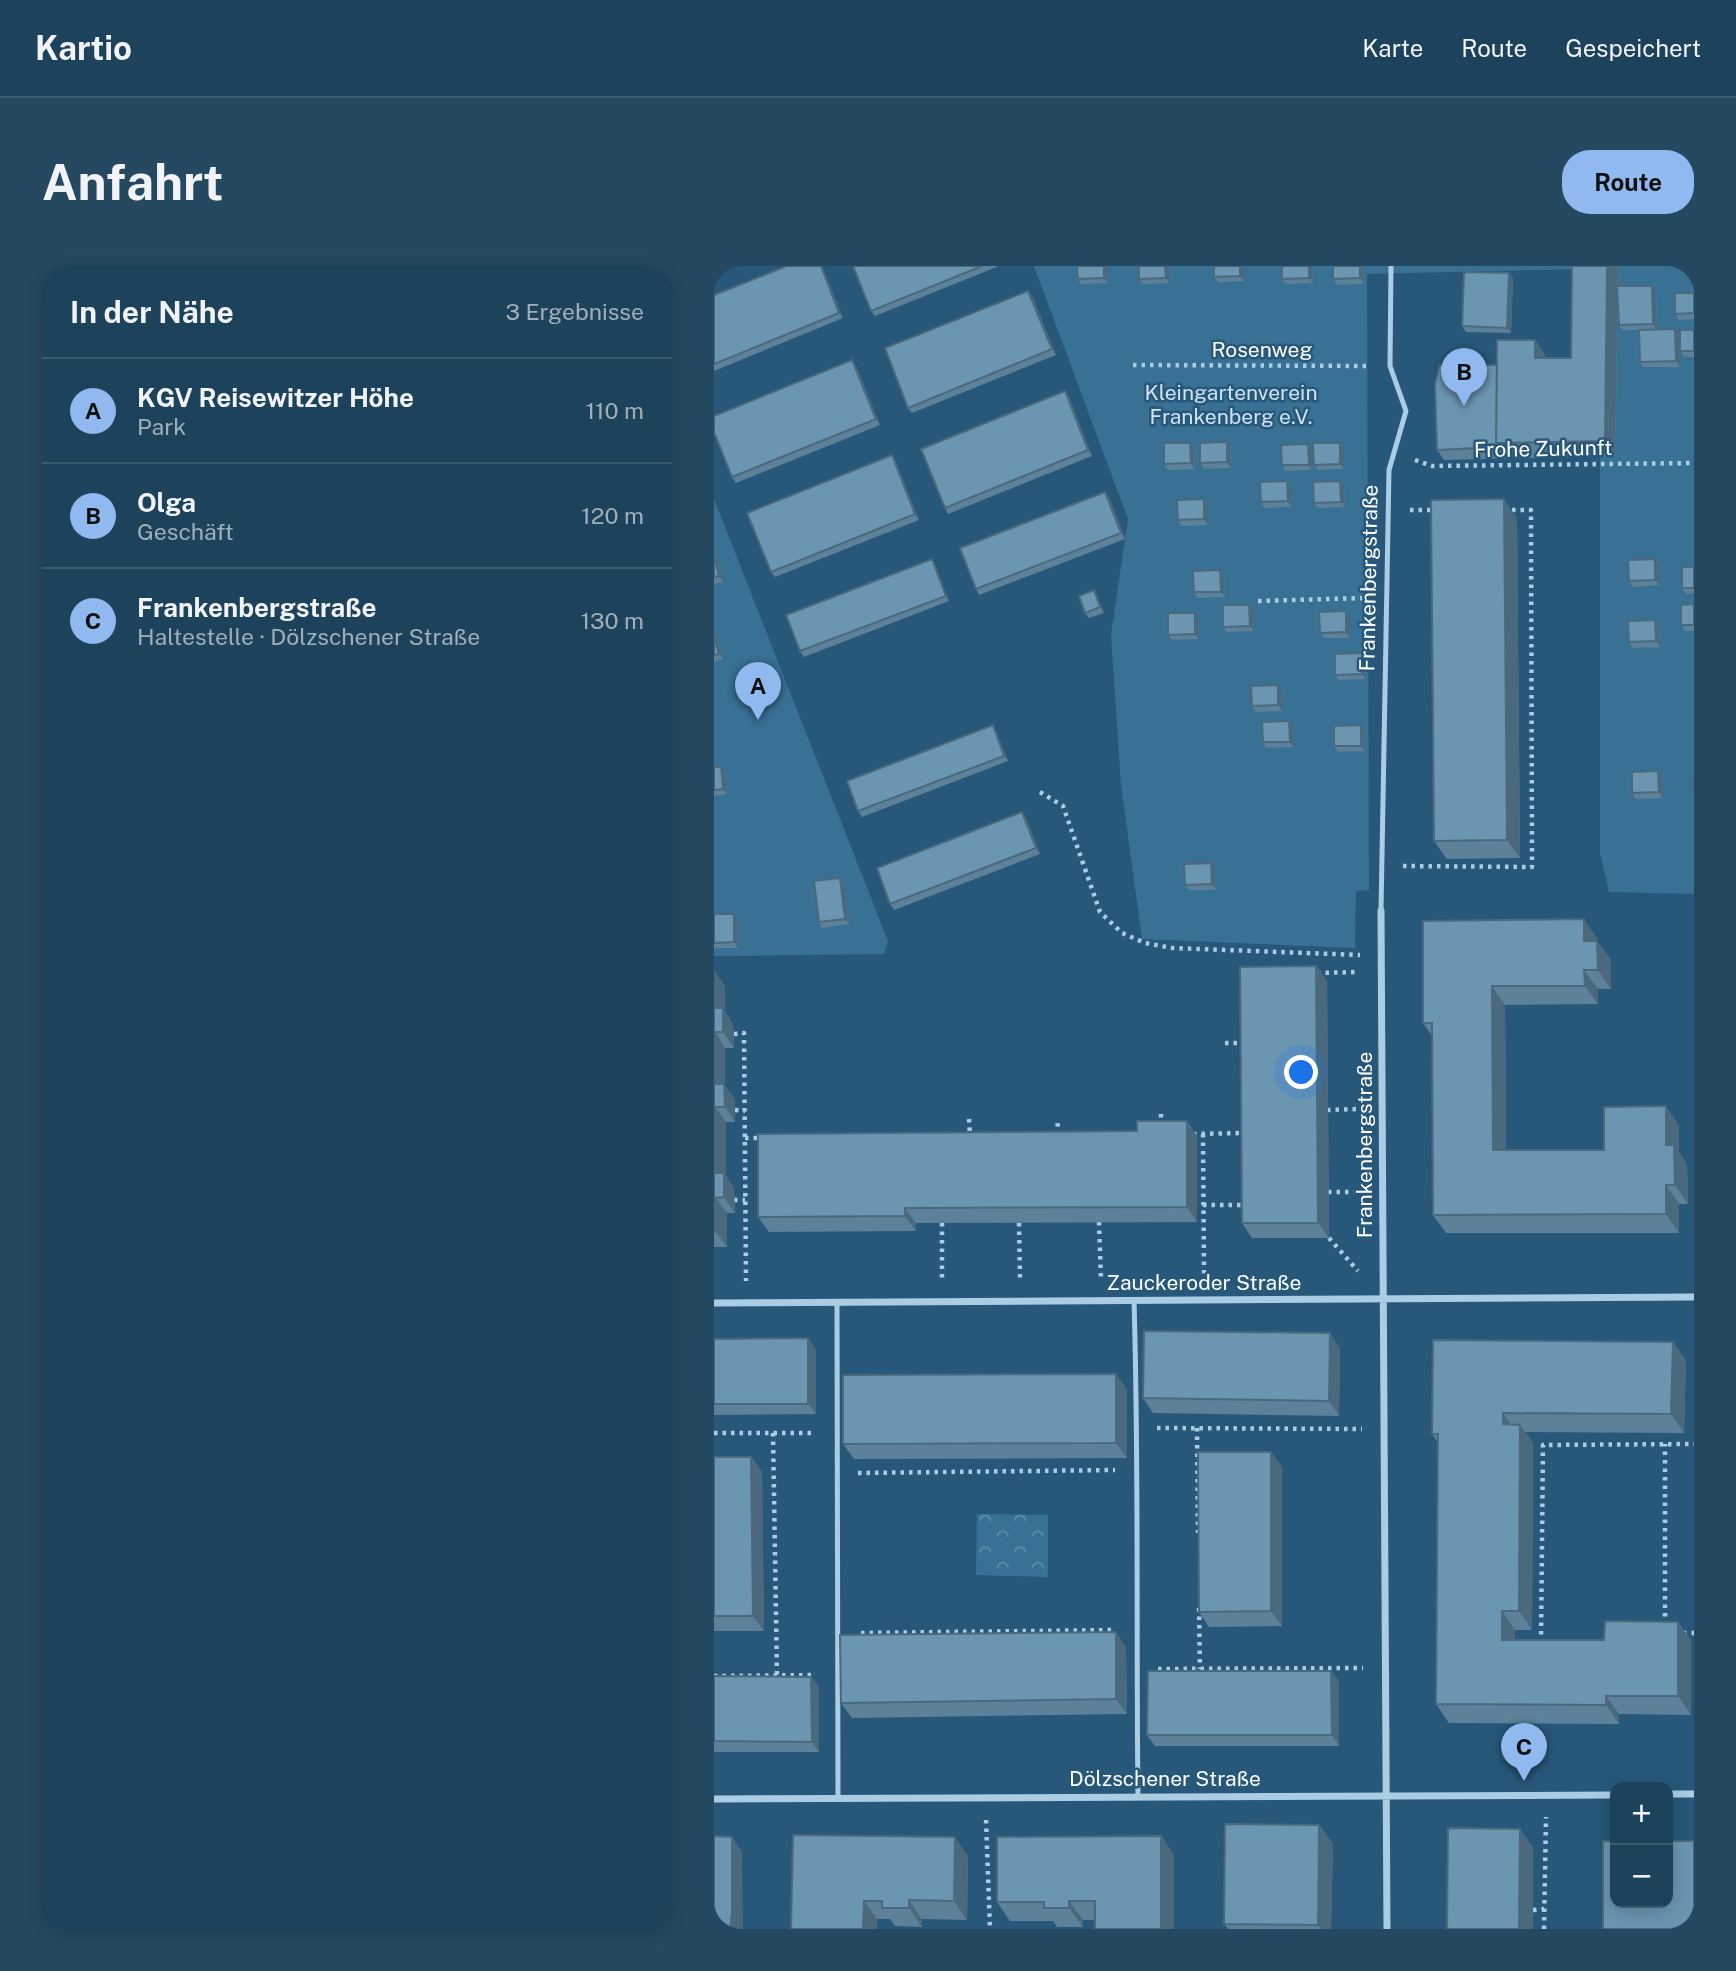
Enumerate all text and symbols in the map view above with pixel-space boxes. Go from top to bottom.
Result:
text: Kartio [35,29,132,67]
text: Karte [1362,34,1423,62]
text: Route [1461,34,1527,62]
text: Gespeichert [1565,34,1701,62]
button: Route [1562,150,1694,214]
text: Anfahrt [42,153,223,211]
text: In der Nähe [70,294,234,330]
text: 3 Ergebnisse [505,298,644,325]
street label: Rosenweg [1211,337,1313,362]
pin: B [1441,348,1487,406]
park label: Kleingartenverein Frankenberg e.V. [1145,380,1318,429]
text: KGV Reisewitzer Höhe [137,382,414,413]
text: A [85,397,101,424]
text: 110 m [586,397,644,424]
text: Park [137,413,186,440]
street label: Frohe Zukunft [1474,435,1612,462]
street label: Frankenbergstraße [1354,484,1383,671]
text: Olga [137,487,196,518]
text: B [85,502,101,529]
text: 120 m [581,502,644,529]
text: Geschäft [137,518,234,545]
text: Frankenbergstraße [137,592,377,623]
text: C [85,607,101,634]
text: 130 m [581,607,644,634]
text: Haltestelle · Dölzschener Straße [137,623,480,650]
pin: A [735,662,781,720]
street label: Frankenbergstraße [1352,1052,1377,1238]
your location [1284,1055,1318,1089]
street label: Zauckeroder Straße [1107,1270,1301,1295]
pin: C [1501,1723,1547,1781]
street label: Dölzschener Straße [1069,1766,1261,1791]
map controls [1610,1782,1673,1908]
button: + [1610,1782,1673,1845]
button: − [1610,1845,1673,1908]

